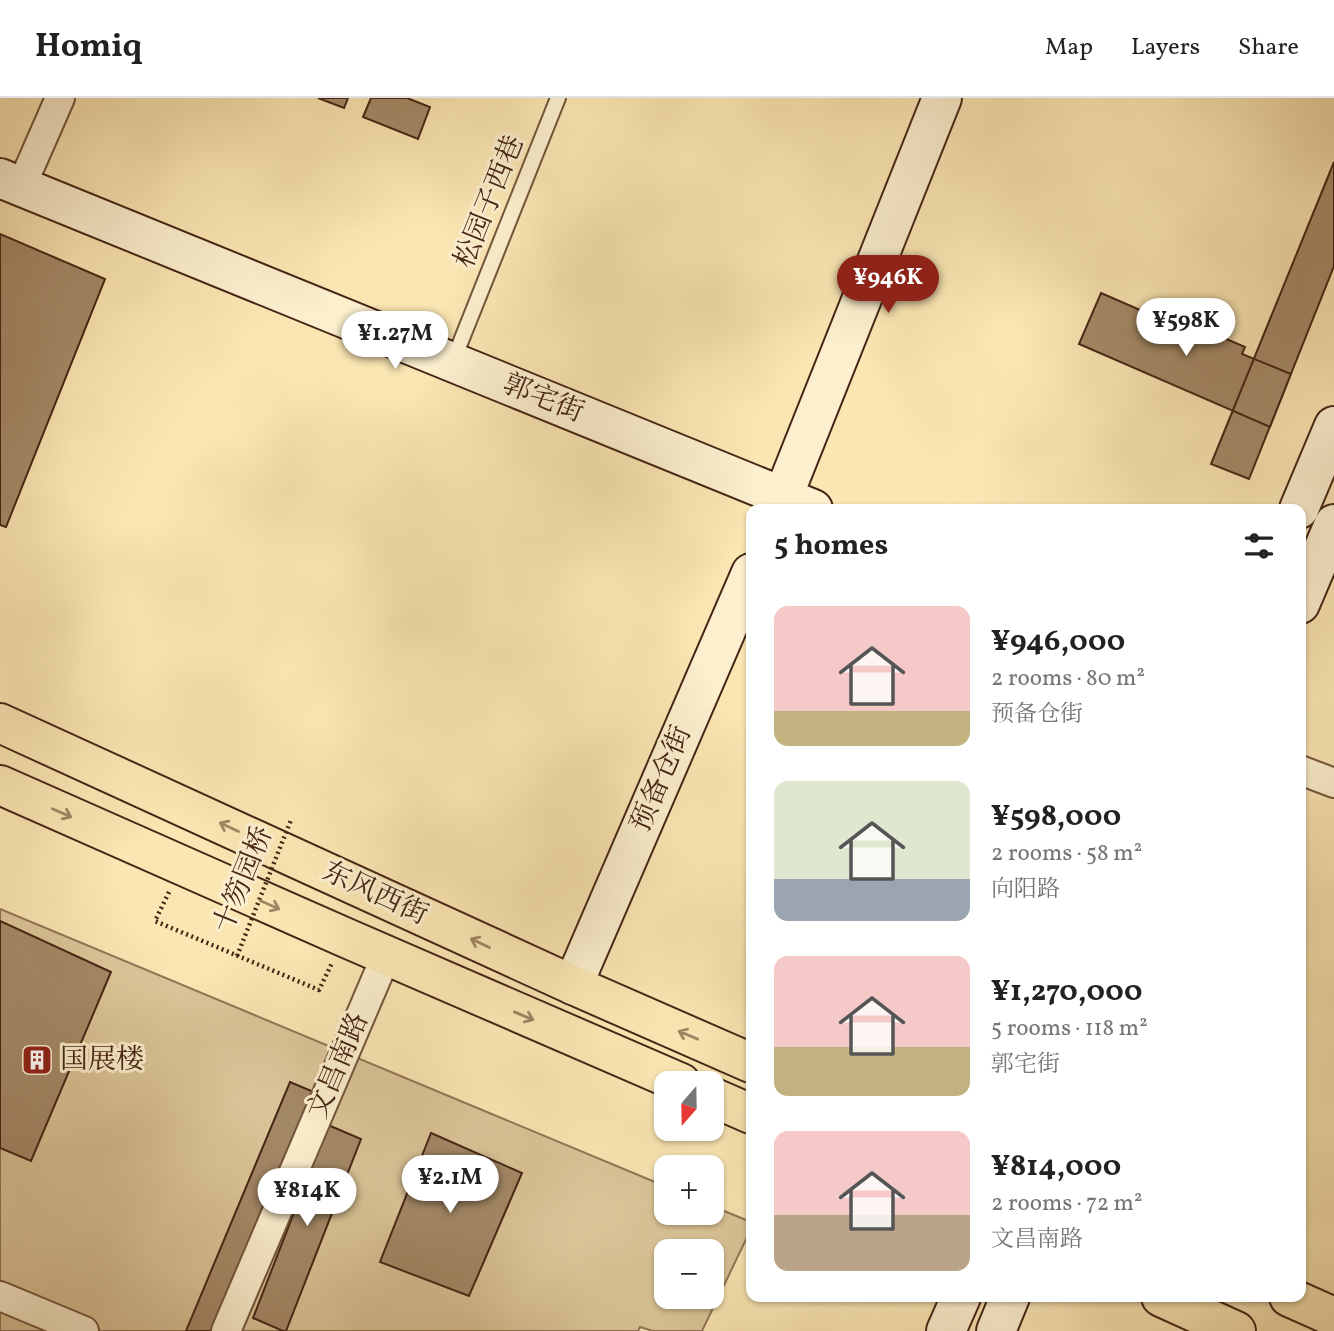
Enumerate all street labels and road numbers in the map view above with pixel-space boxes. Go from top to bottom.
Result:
street label: 松园子西巷 [446,130,534,274]
street label: 郭宅街 [497,365,589,433]
street label: 预备仓街 [622,720,702,838]
street label: 十笏园桥 [205,821,283,939]
street label: 东风西街 [316,853,434,935]
street label: 文昌南路 [299,1007,379,1125]

